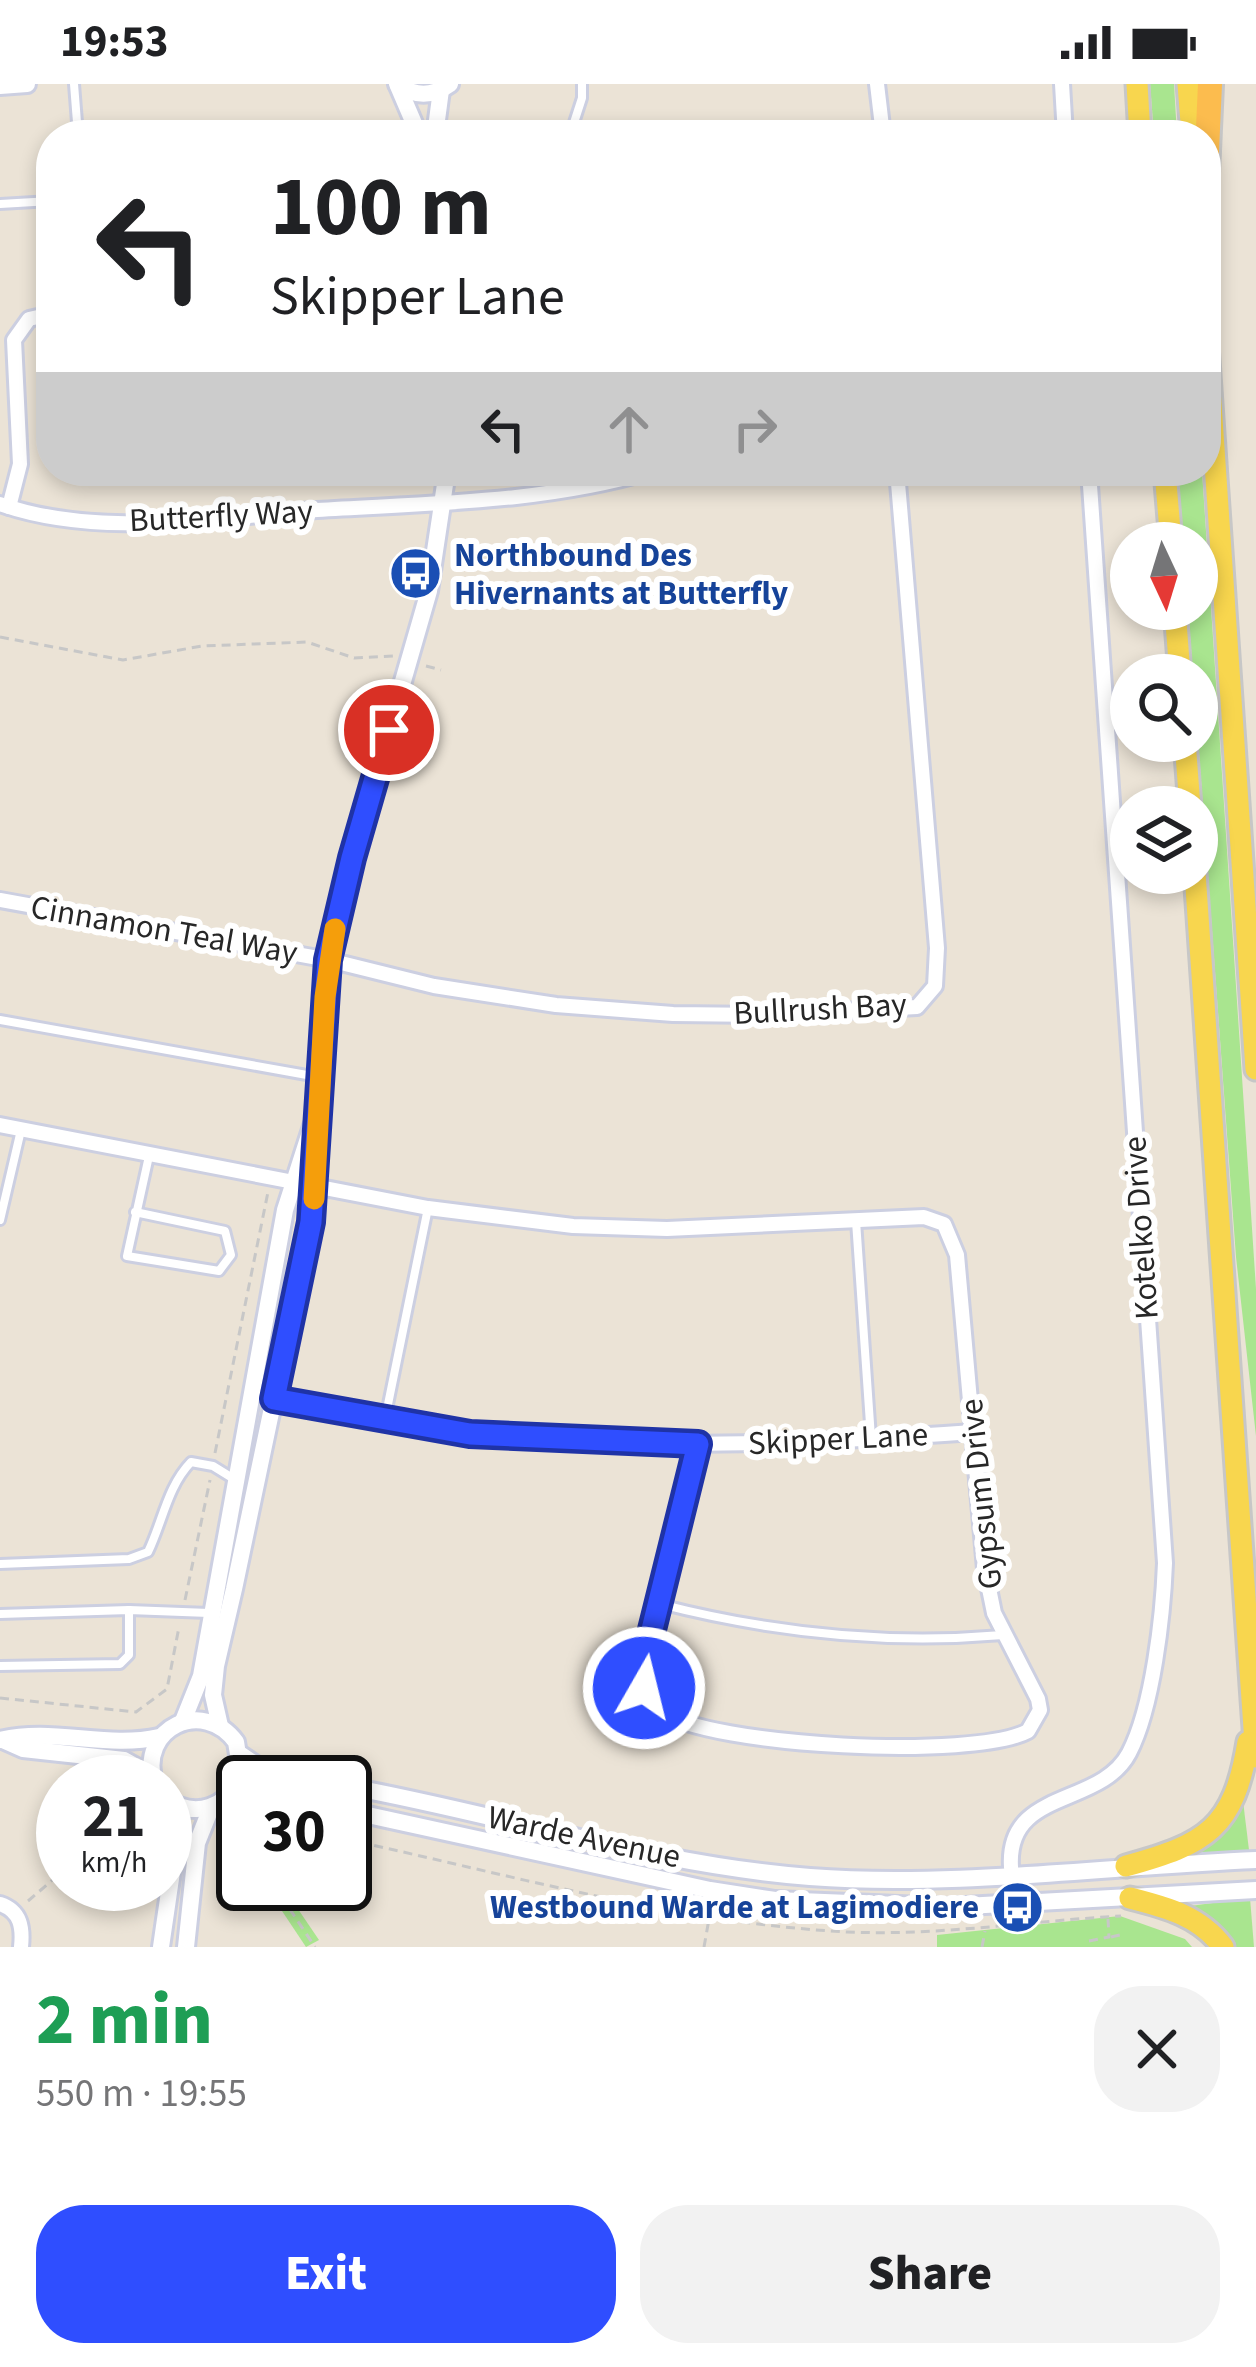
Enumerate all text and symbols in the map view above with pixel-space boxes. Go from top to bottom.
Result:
text: 19:53 [60,10,169,74]
text: 100 m [270,148,492,268]
icon: left [72,168,228,324]
text: Skipper Lane [270,259,565,336]
icon: left [470,396,536,462]
icon: ahead [596,396,662,462]
icon: right [722,396,788,462]
street label: Butterfly Way [128,488,315,544]
north arrow [1110,522,1218,630]
map controls [1110,522,1218,894]
place label: Northbound Des Hivernants at Butterfly [454,532,788,617]
bus stop icon: Northbound Des Hivernants at Butterfly [387,546,443,602]
button: search [1110,654,1218,762]
pin [338,679,440,781]
icon: arrive [356,697,422,763]
button: layers [1110,786,1218,894]
street label: Cinnamon Teal Way [27,883,302,977]
street label: Bullrush Bay [732,981,908,1037]
street label: Kotelko Drive [1111,1135,1171,1321]
street label: Gypsum Drive [948,1396,1014,1592]
street label: Skipper Lane [747,1411,929,1467]
position arrow [581,1625,707,1751]
speed limit sign: 30 [216,1755,372,1911]
text: 21 [82,1775,146,1860]
street label: Warde Avenue [483,1794,685,1880]
text: km/h [81,1841,147,1884]
bus stop icon: Westbound Warde at Lagimodiere [990,1879,1046,1935]
place label: Westbound Warde at Lagimodiere [490,1884,979,1931]
text: 2 min [36,1969,213,2072]
button: close [1094,1986,1220,2112]
text: 550 m · 19:55 [36,2066,247,2122]
button: Exit [36,2205,616,2343]
button: Share [640,2205,1220,2343]

